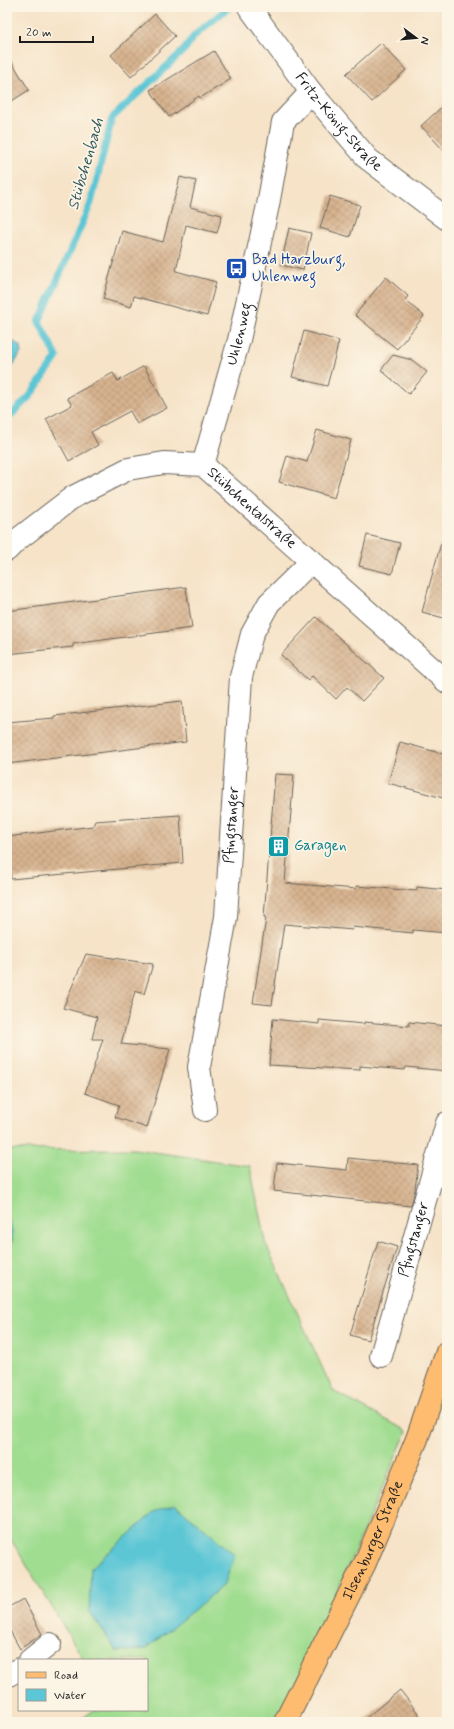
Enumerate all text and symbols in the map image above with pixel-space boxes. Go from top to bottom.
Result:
scale bar [20,18,93,44]
north arrow [396,18,436,58]
text: 20 m [26,25,52,41]
text: N [417,35,432,46]
street label: Fritz-König-Straße [290,69,386,176]
water label: Stübchenbach [63,115,109,212]
place label: Bad Harzburg, Uhlenweg [252,250,346,288]
bus stop icon: Bad Harzburg, Uhlenweg [223,256,249,282]
street label: Uhlenweg [222,301,258,368]
street label: Stübchentalstraße [202,463,301,553]
street label: Pfingstanger [219,786,244,864]
building icon: Garagen [265,833,291,859]
place label: Garagen [294,836,346,857]
street label: Pfingstanger [394,1200,434,1279]
street label: Ilsenburger Straße [338,1478,408,1604]
legend [18,1659,148,1711]
text: Road [54,1668,78,1684]
text: Water [54,1688,86,1704]

